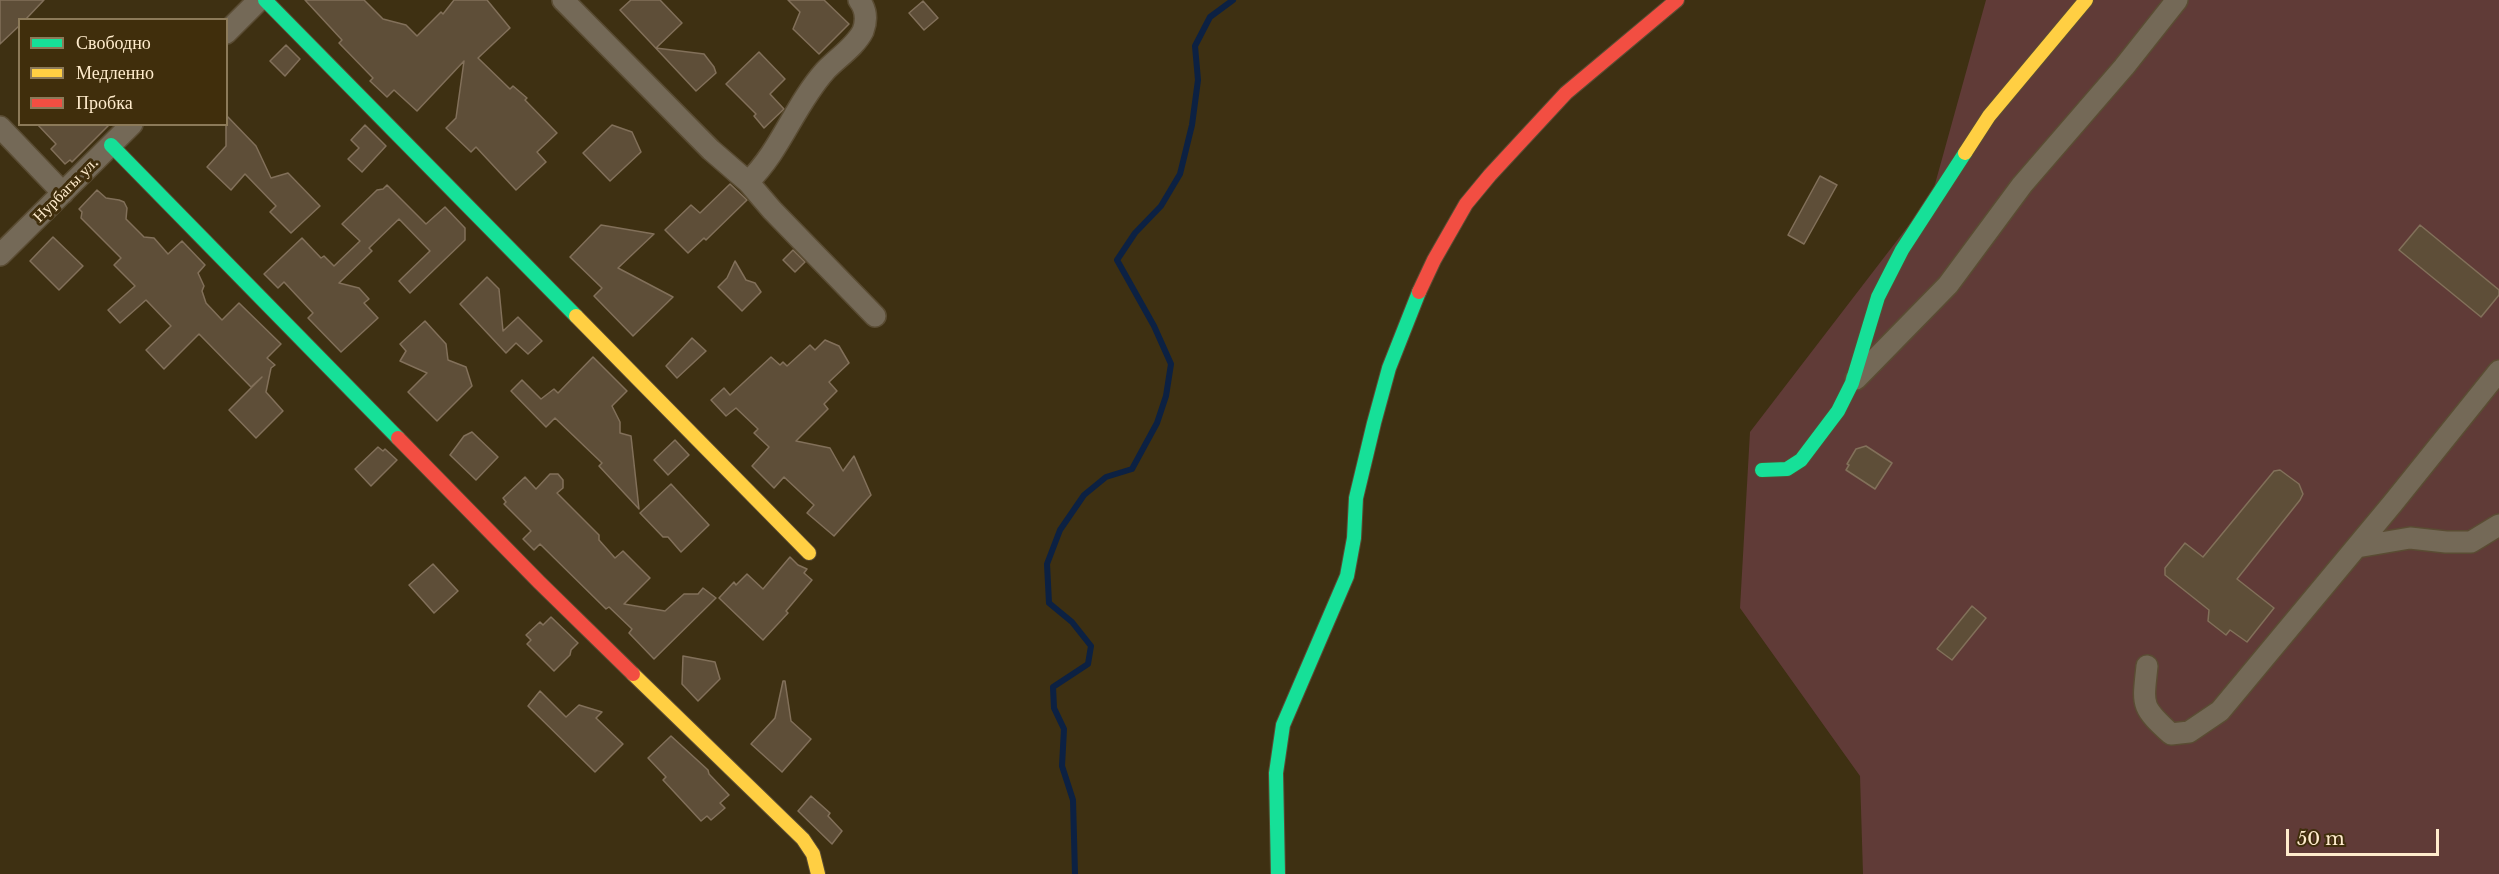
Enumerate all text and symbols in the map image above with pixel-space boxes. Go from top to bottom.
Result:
legend [18,18,228,126]
text: Свободно [76,32,151,54]
text: Медленно [76,62,154,84]
text: Пробка [76,92,133,114]
street label: Нурбагы ул. [29,153,103,227]
scale bar [2289,817,2442,855]
text: 50 m [2297,828,2345,850]

